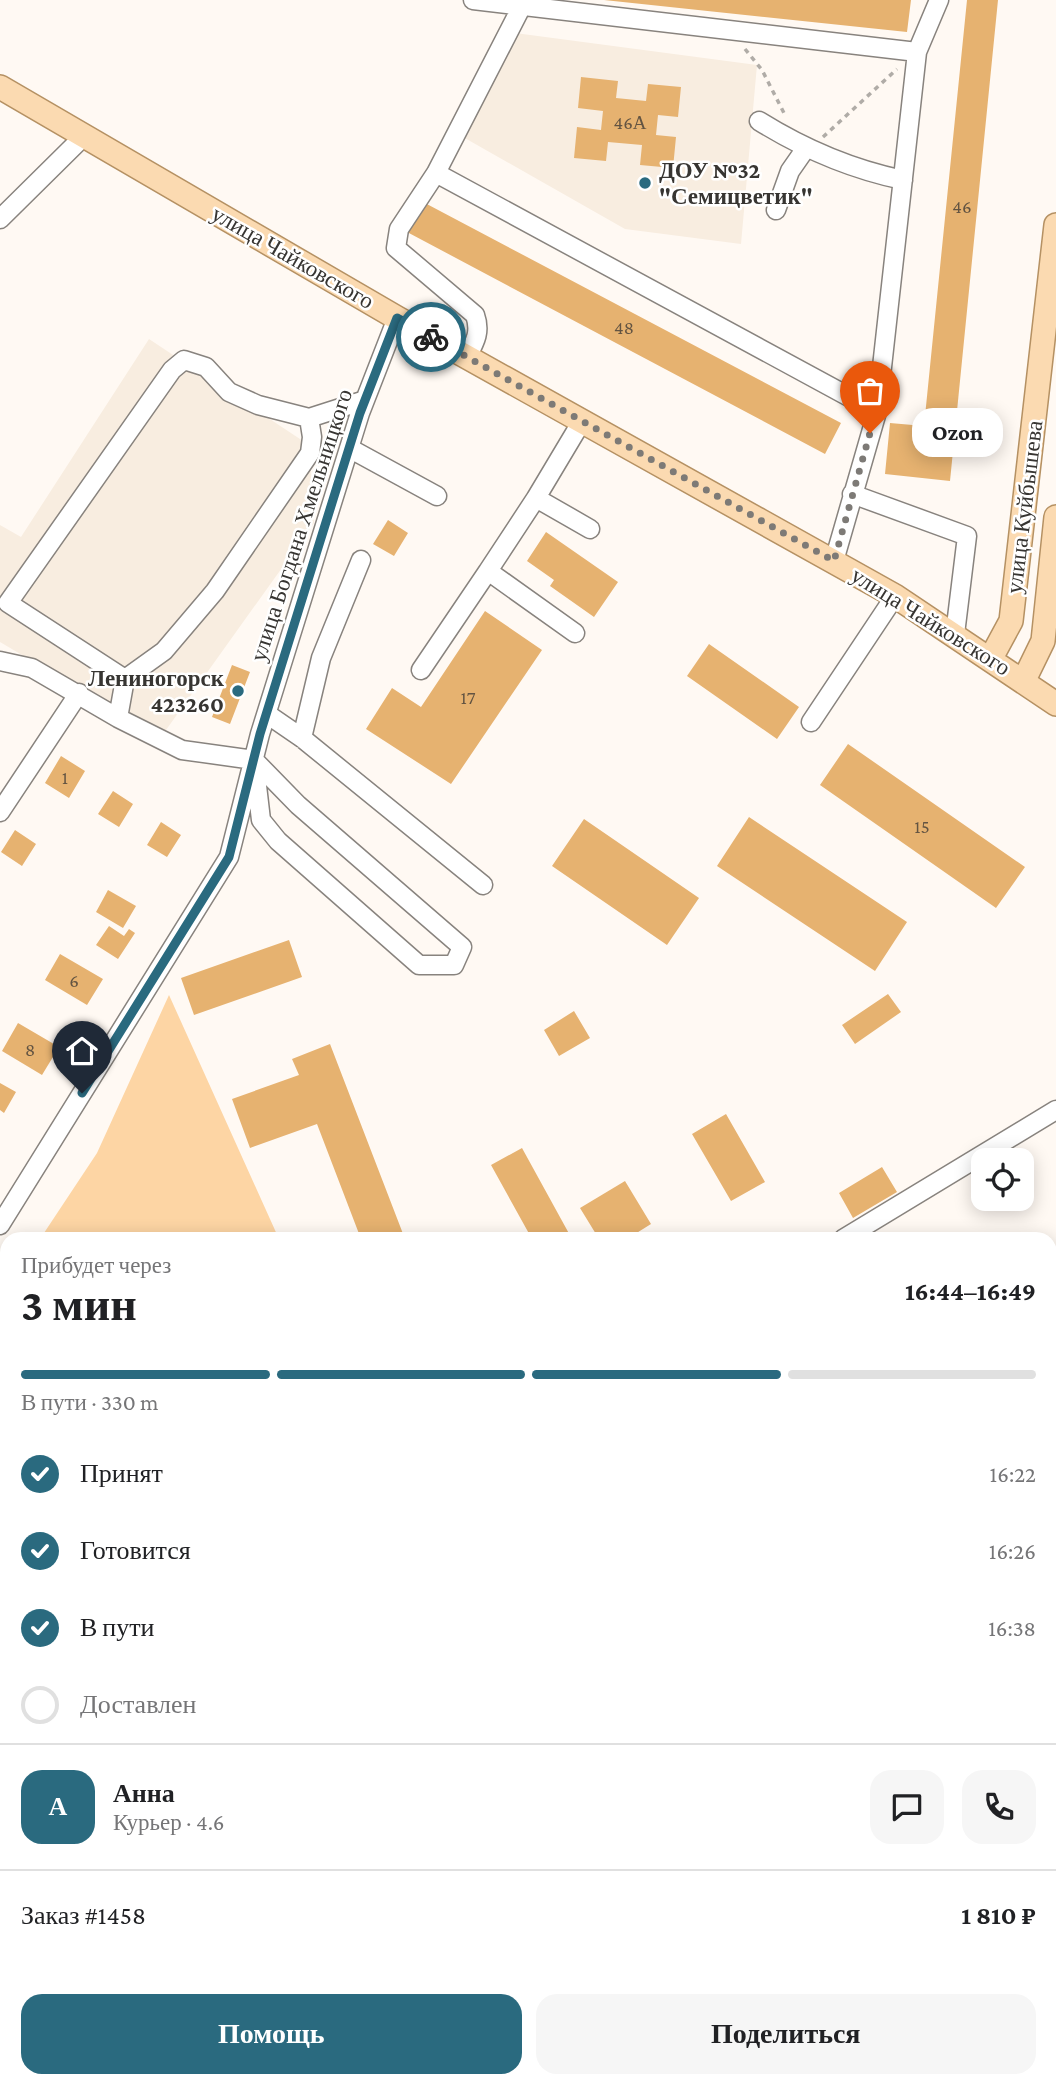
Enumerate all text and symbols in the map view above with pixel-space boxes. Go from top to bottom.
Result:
house number: 46А [613,112,647,133]
place label: ДОУ №32 "Семицветик" [659,157,813,209]
marker: ДОУ №32 "Семицветик" [637,175,653,191]
house number: 46 [952,196,972,217]
street label: улица Чайковского [207,200,379,314]
courier [396,302,466,372]
house number: 48 [614,317,634,338]
icon: bike [412,318,450,356]
pin [840,361,900,433]
icon: bag [851,372,889,410]
street label: улица Богдана Хмельницкого [245,385,357,665]
callout: Ozon [912,408,1003,458]
text: Ozon [932,419,983,445]
street label: улица Куйбышева [1000,419,1048,595]
street label: улица Чайковского [847,562,1015,680]
place label: Лениногорск 423260 [88,665,225,717]
marker: Лениногорск 423260 [230,683,246,699]
house number: 17 [460,687,476,708]
house number: 1 [62,767,68,788]
house number: 15 [914,816,930,837]
house number: 6 [69,970,79,991]
pin [52,1021,112,1093]
icon: home [63,1032,101,1070]
house number: 8 [25,1039,35,1060]
map controls [971,1148,1034,1211]
button: locate [971,1148,1034,1211]
text: Прибудет через [21,1252,171,1278]
text: 16:44–16:49 [905,1277,1036,1306]
text: 3 мин [21,1279,137,1330]
text: В пути · 330 m [21,1389,159,1415]
icon: check [21,1455,59,1493]
text: Принят [80,1459,163,1488]
text: 16:22 [990,1461,1036,1487]
icon: check [21,1532,59,1570]
text: Готовится [80,1536,191,1565]
text: 16:26 [989,1538,1036,1564]
icon: check [21,1609,59,1647]
text: В пути [80,1613,154,1642]
text: 16:38 [988,1615,1036,1641]
text: Доставлен [80,1690,197,1719]
button: chat [870,1770,944,1844]
button: phone [962,1770,1036,1844]
text: Анна [113,1779,175,1808]
text: А [49,1792,67,1821]
text: Курьер · 4.6 [113,1809,224,1835]
text: Заказ #1458 [21,1901,146,1930]
text: 1 810 ₽ [961,1901,1036,1930]
button: Помощь [21,1994,522,2074]
button: Поделиться [536,1994,1036,2074]

